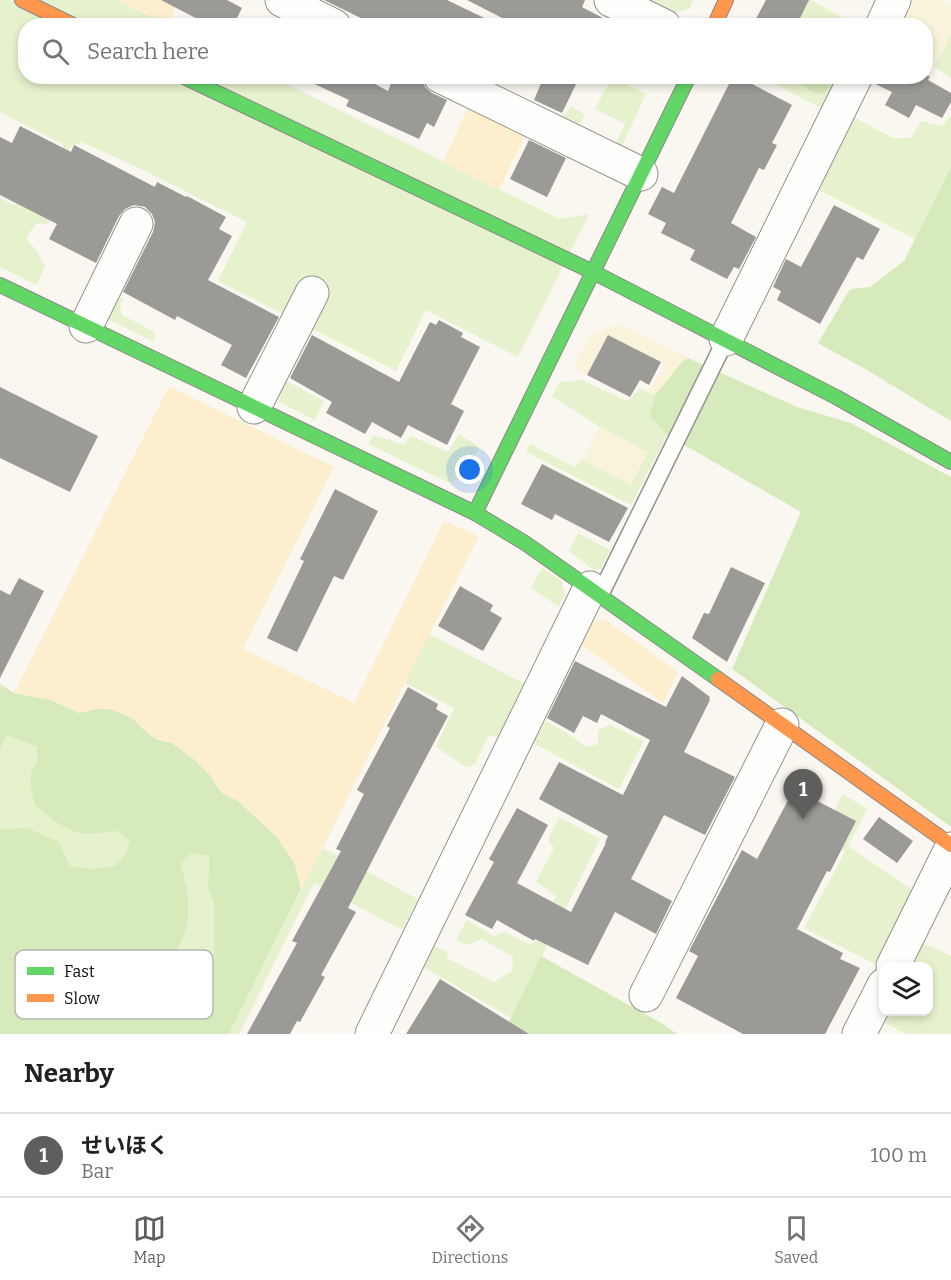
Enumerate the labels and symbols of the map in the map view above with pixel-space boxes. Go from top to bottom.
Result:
your location [455,455,484,484]
pin: 1 [784,770,822,819]
legend [15,950,213,1019]
text: Fast [64,962,95,981]
text: Slow [64,989,100,1008]

